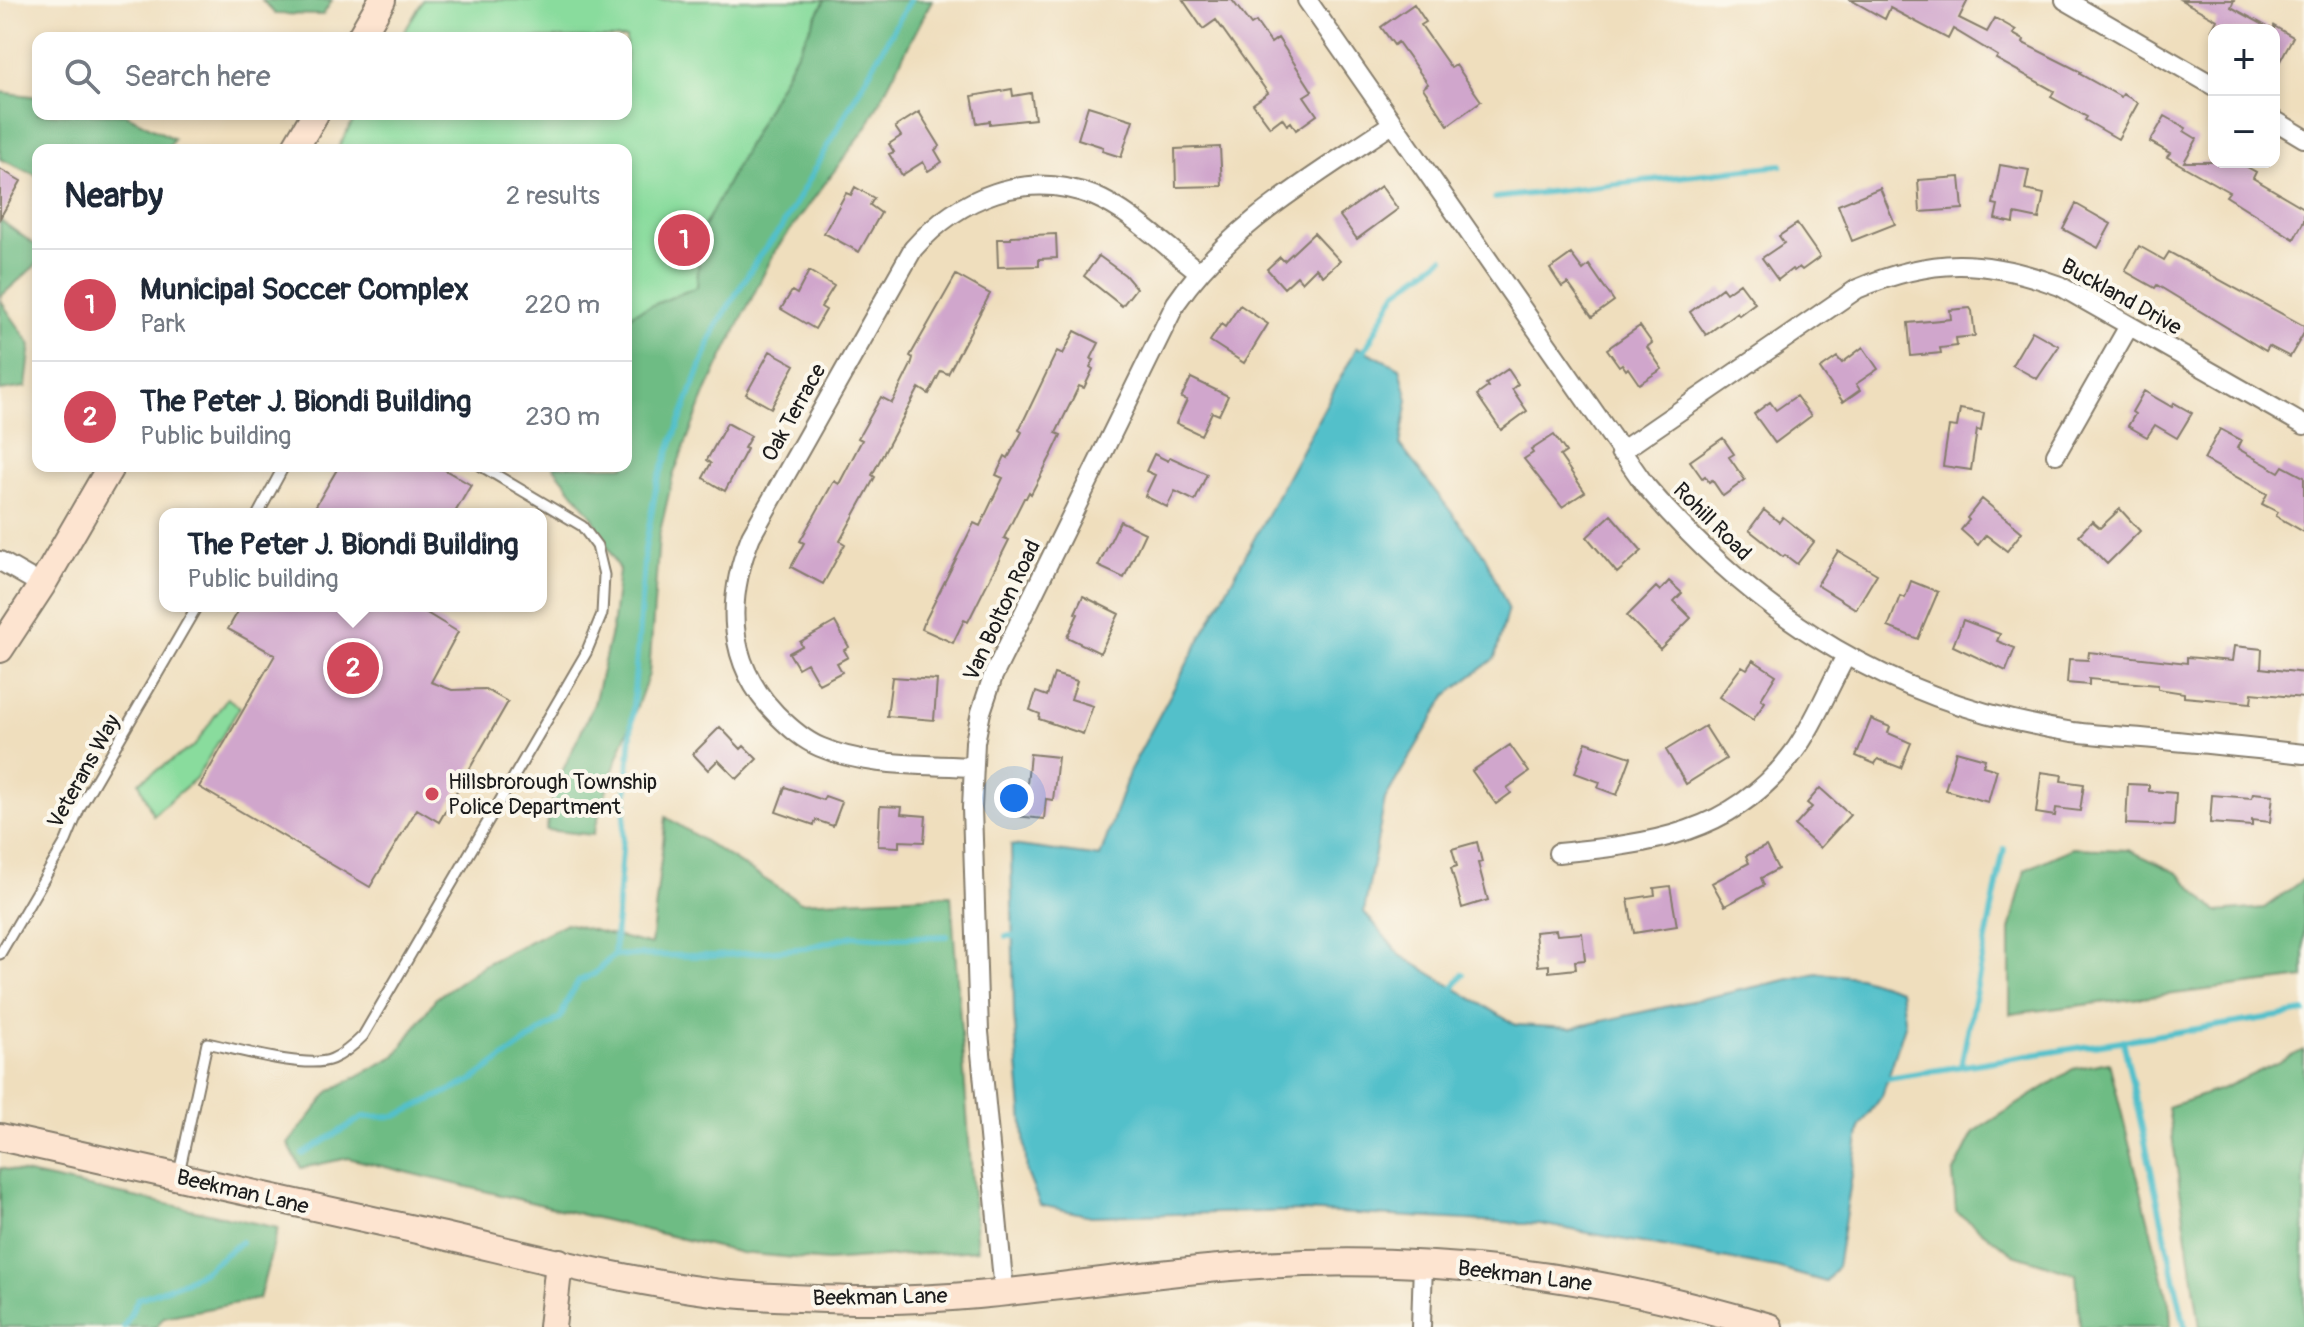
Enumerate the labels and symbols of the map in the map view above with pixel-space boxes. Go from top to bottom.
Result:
pin: 1 [658,210,710,270]
street label: Buckland Drive [2056,252,2187,342]
street label: Oak Terrace [755,358,832,466]
street label: Rohill Road [1667,477,1757,567]
street label: Van Bolton Road [957,535,1047,686]
pin: 2 [327,638,379,698]
street label: Veterans Way [41,710,127,833]
place label: Hillsbrorough Township Police Department [448,768,657,821]
your location [994,778,1034,818]
marker: Hillsbrorough Township Police Department [423,785,441,803]
street label: Beekman Lane [174,1163,312,1221]
street label: Beekman Lane [1456,1254,1594,1298]
street label: Beekman Lane [812,1282,948,1312]

